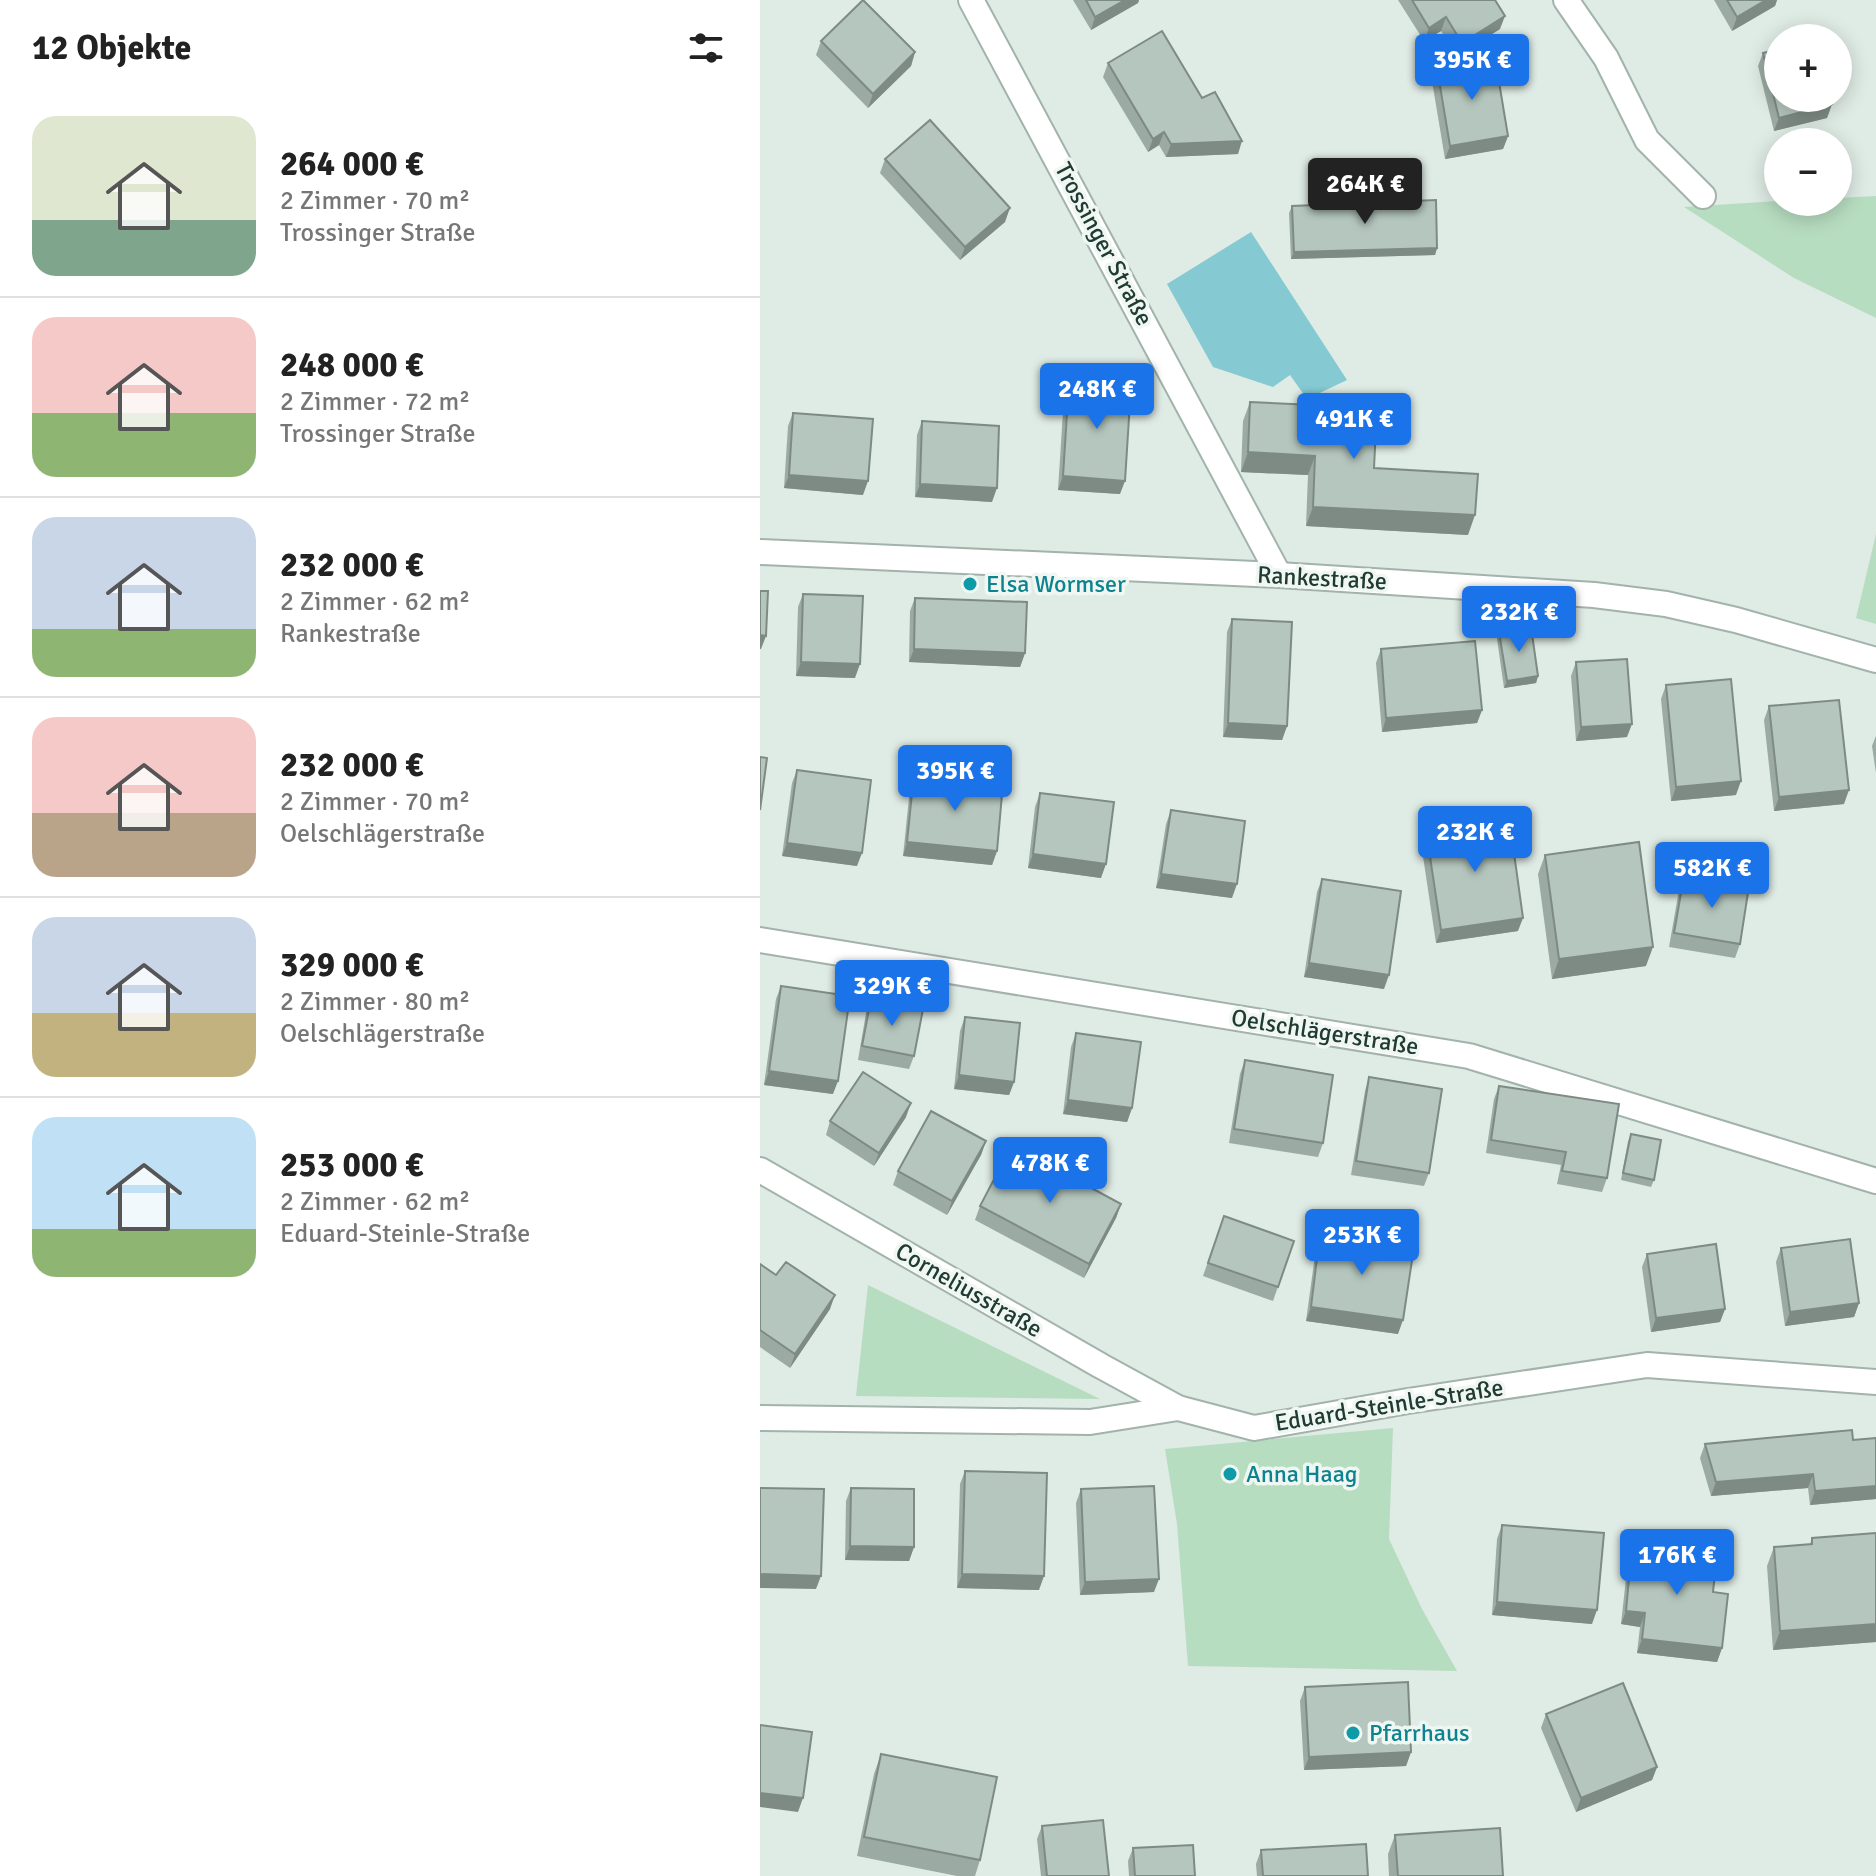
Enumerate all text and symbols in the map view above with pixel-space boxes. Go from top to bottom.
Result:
map controls [1764,24,1852,216]
button: + [1764,24,1852,112]
icon: filters [684,26,728,70]
text: 12 Objekte [32,27,191,69]
pin: 395K € [1407,34,1537,102]
text: 395K € [1433,44,1511,76]
button: − [1764,128,1852,216]
text: 264 000 € [280,143,423,185]
icon: home [96,148,192,244]
street label: Trossinger Straße [1048,157,1160,331]
pin: 264K € [1300,158,1430,226]
text: 264K € [1326,168,1404,200]
text: 2 Zimmer · 70 m² [280,185,470,217]
text: Trossinger Straße [280,217,476,249]
text: 248 000 € [280,344,423,386]
icon: home [96,349,192,445]
pin: 248K € [1032,363,1162,431]
text: 248K € [1058,373,1136,405]
text: 2 Zimmer · 72 m² [280,386,470,418]
pin: 491K € [1289,393,1419,461]
text: 491K € [1315,403,1393,435]
text: Trossinger Straße [280,418,476,450]
text: 232 000 € [280,544,423,586]
icon: home [96,549,192,645]
street label: Rankestraße [1256,560,1388,596]
place label: Elsa Wormser [986,569,1126,599]
marker: Elsa Wormser [961,575,979,593]
text: 2 Zimmer · 62 m² [280,586,470,618]
pin: 232K € [1454,586,1584,654]
text: 232K € [1480,596,1558,628]
text: Rankestraße [280,618,421,650]
text: 232 000 € [280,744,423,786]
pin: 395K € [890,745,1020,813]
icon: home [96,749,192,845]
text: 395K € [916,755,994,787]
text: 2 Zimmer · 70 m² [280,786,470,818]
pin: 232K € [1410,806,1540,874]
text: 232K € [1436,816,1514,848]
text: Oelschlägerstraße [280,818,485,850]
pin: 582K € [1647,842,1777,910]
text: 582K € [1673,852,1751,884]
text: 329 000 € [280,944,423,986]
icon: home [96,949,192,1045]
pin: 329K € [827,960,957,1028]
text: 329K € [853,970,931,1002]
text: 2 Zimmer · 80 m² [280,986,470,1018]
street label: Oelschlägerstraße [1229,1002,1421,1062]
text: Oelschlägerstraße [280,1018,485,1050]
pin: 478K € [985,1137,1115,1205]
text: 253 000 € [280,1144,423,1186]
text: 478K € [1011,1147,1089,1179]
icon: home [96,1149,192,1245]
text: 2 Zimmer · 62 m² [280,1186,470,1218]
pin: 253K € [1297,1209,1427,1277]
text: Eduard-Steinle-Straße [280,1218,530,1250]
text: 253K € [1323,1219,1401,1251]
street label: Corneliusstraße [890,1236,1048,1344]
street label: Eduard-Steinle-Straße [1273,1372,1505,1438]
place label: Anna Haag [1246,1459,1357,1489]
marker: Anna Haag [1221,1465,1239,1483]
pin: 176K € [1612,1529,1742,1597]
text: 176K € [1638,1539,1716,1571]
place label: Pfarrhaus [1369,1718,1470,1748]
marker: Pfarrhaus [1344,1724,1362,1742]

